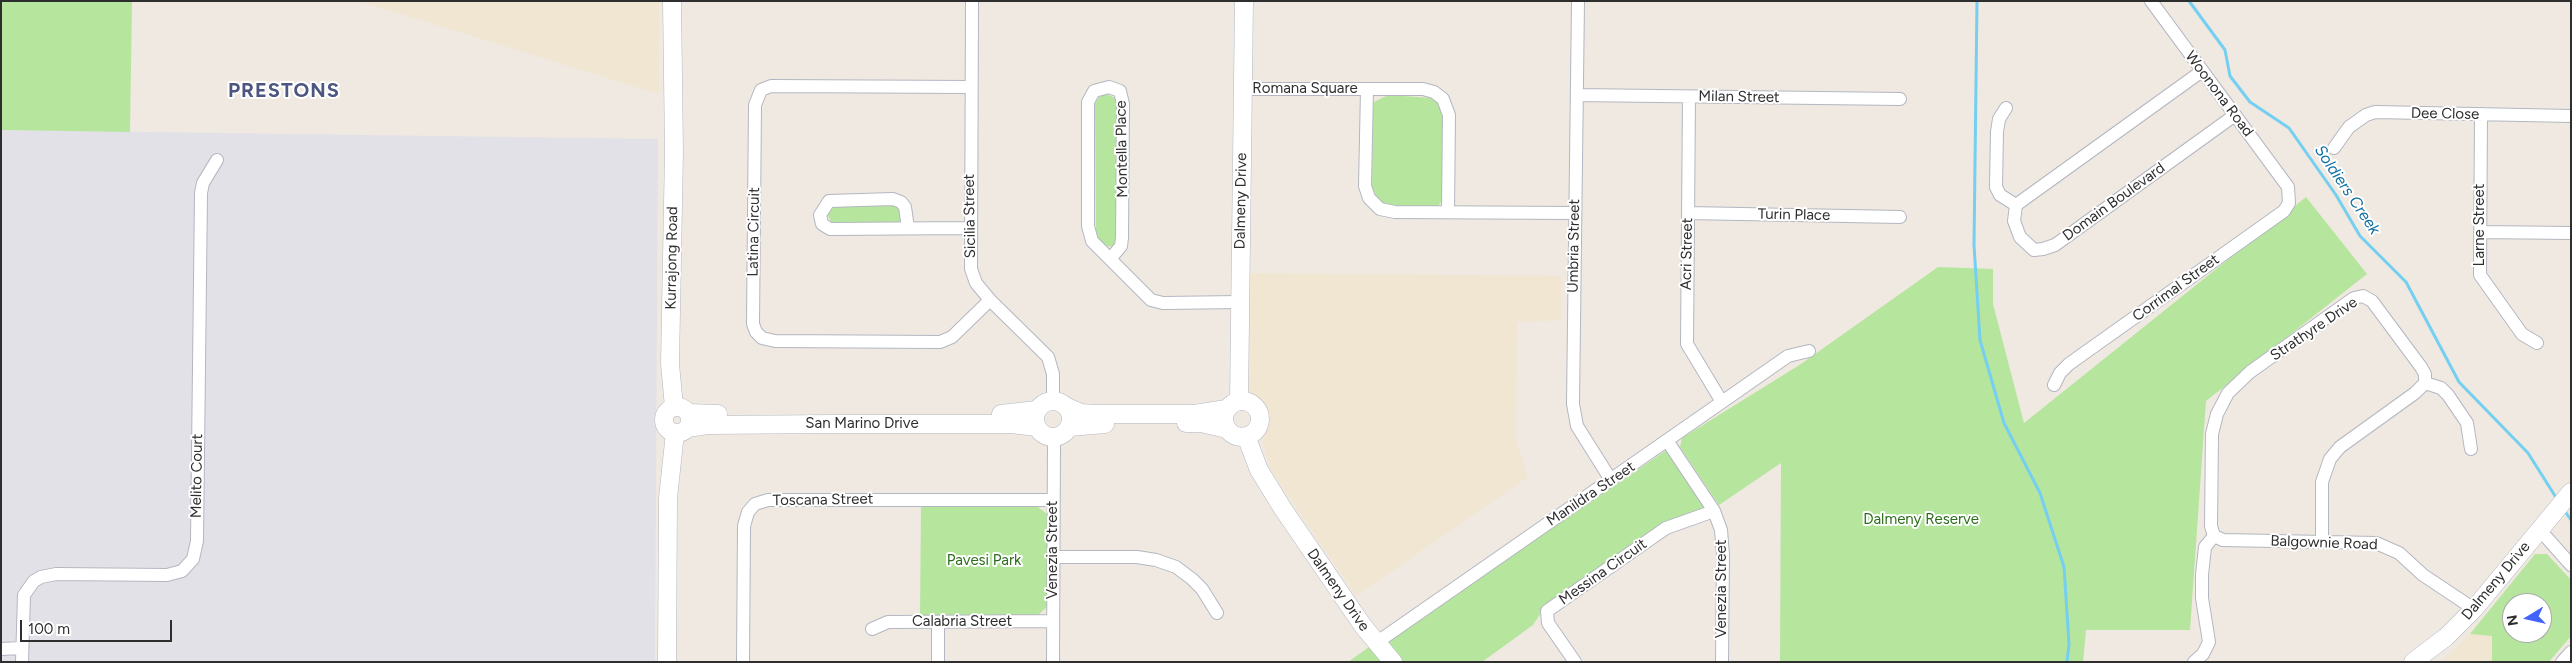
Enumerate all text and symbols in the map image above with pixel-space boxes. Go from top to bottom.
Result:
street label: Woonona Road [2181,48,2257,140]
district label: PRESTONS [227,79,341,103]
street label: Romana Square [1252,80,1358,98]
street label: Milan Street [1698,87,1780,107]
street label: Montella Place [1112,100,1132,198]
street label: Dee Close [2411,104,2479,124]
water label: Soldiers Creek [2310,142,2384,238]
street label: Dalmeny Drive [1231,152,1251,250]
street label: Domain Boulevard [2060,159,2168,245]
street label: Sicilia Street [960,174,980,258]
street label: Larne Street [2471,184,2489,266]
street label: Latina Circuit [744,187,764,277]
street label: Umbria Street [1564,199,1584,293]
street label: Turin Place [1758,205,1830,225]
street label: Kurrajong Road [662,206,682,310]
street label: Acri Street [1677,218,1697,290]
street label: Corrimal Street [2129,251,2223,325]
street label: Strathyre Drive [2267,293,2361,365]
street label: San Marino Drive [805,415,919,433]
street label: Melito Court [187,434,207,518]
street label: Manildra Street [1543,458,1639,530]
street label: Toscana Street [773,490,873,510]
street label: Venezia Street [1044,501,1062,599]
park label: Dalmeny Reserve [1863,511,1979,529]
street label: Balgownie Road [2270,532,2378,554]
street label: Messina Circuit [1556,535,1650,609]
street label: Dalmeny Drive [2458,538,2534,624]
street label: Venezia Street [1713,540,1731,638]
street label: Dalmeny Drive [1303,545,1373,635]
park label: Pavesi Park [947,552,1021,570]
north arrow [2502,593,2552,643]
scale bar [22,610,175,642]
street label: Calabria Street [912,613,1012,631]
text: N [2503,614,2522,627]
text: 100 m [28,620,70,638]

